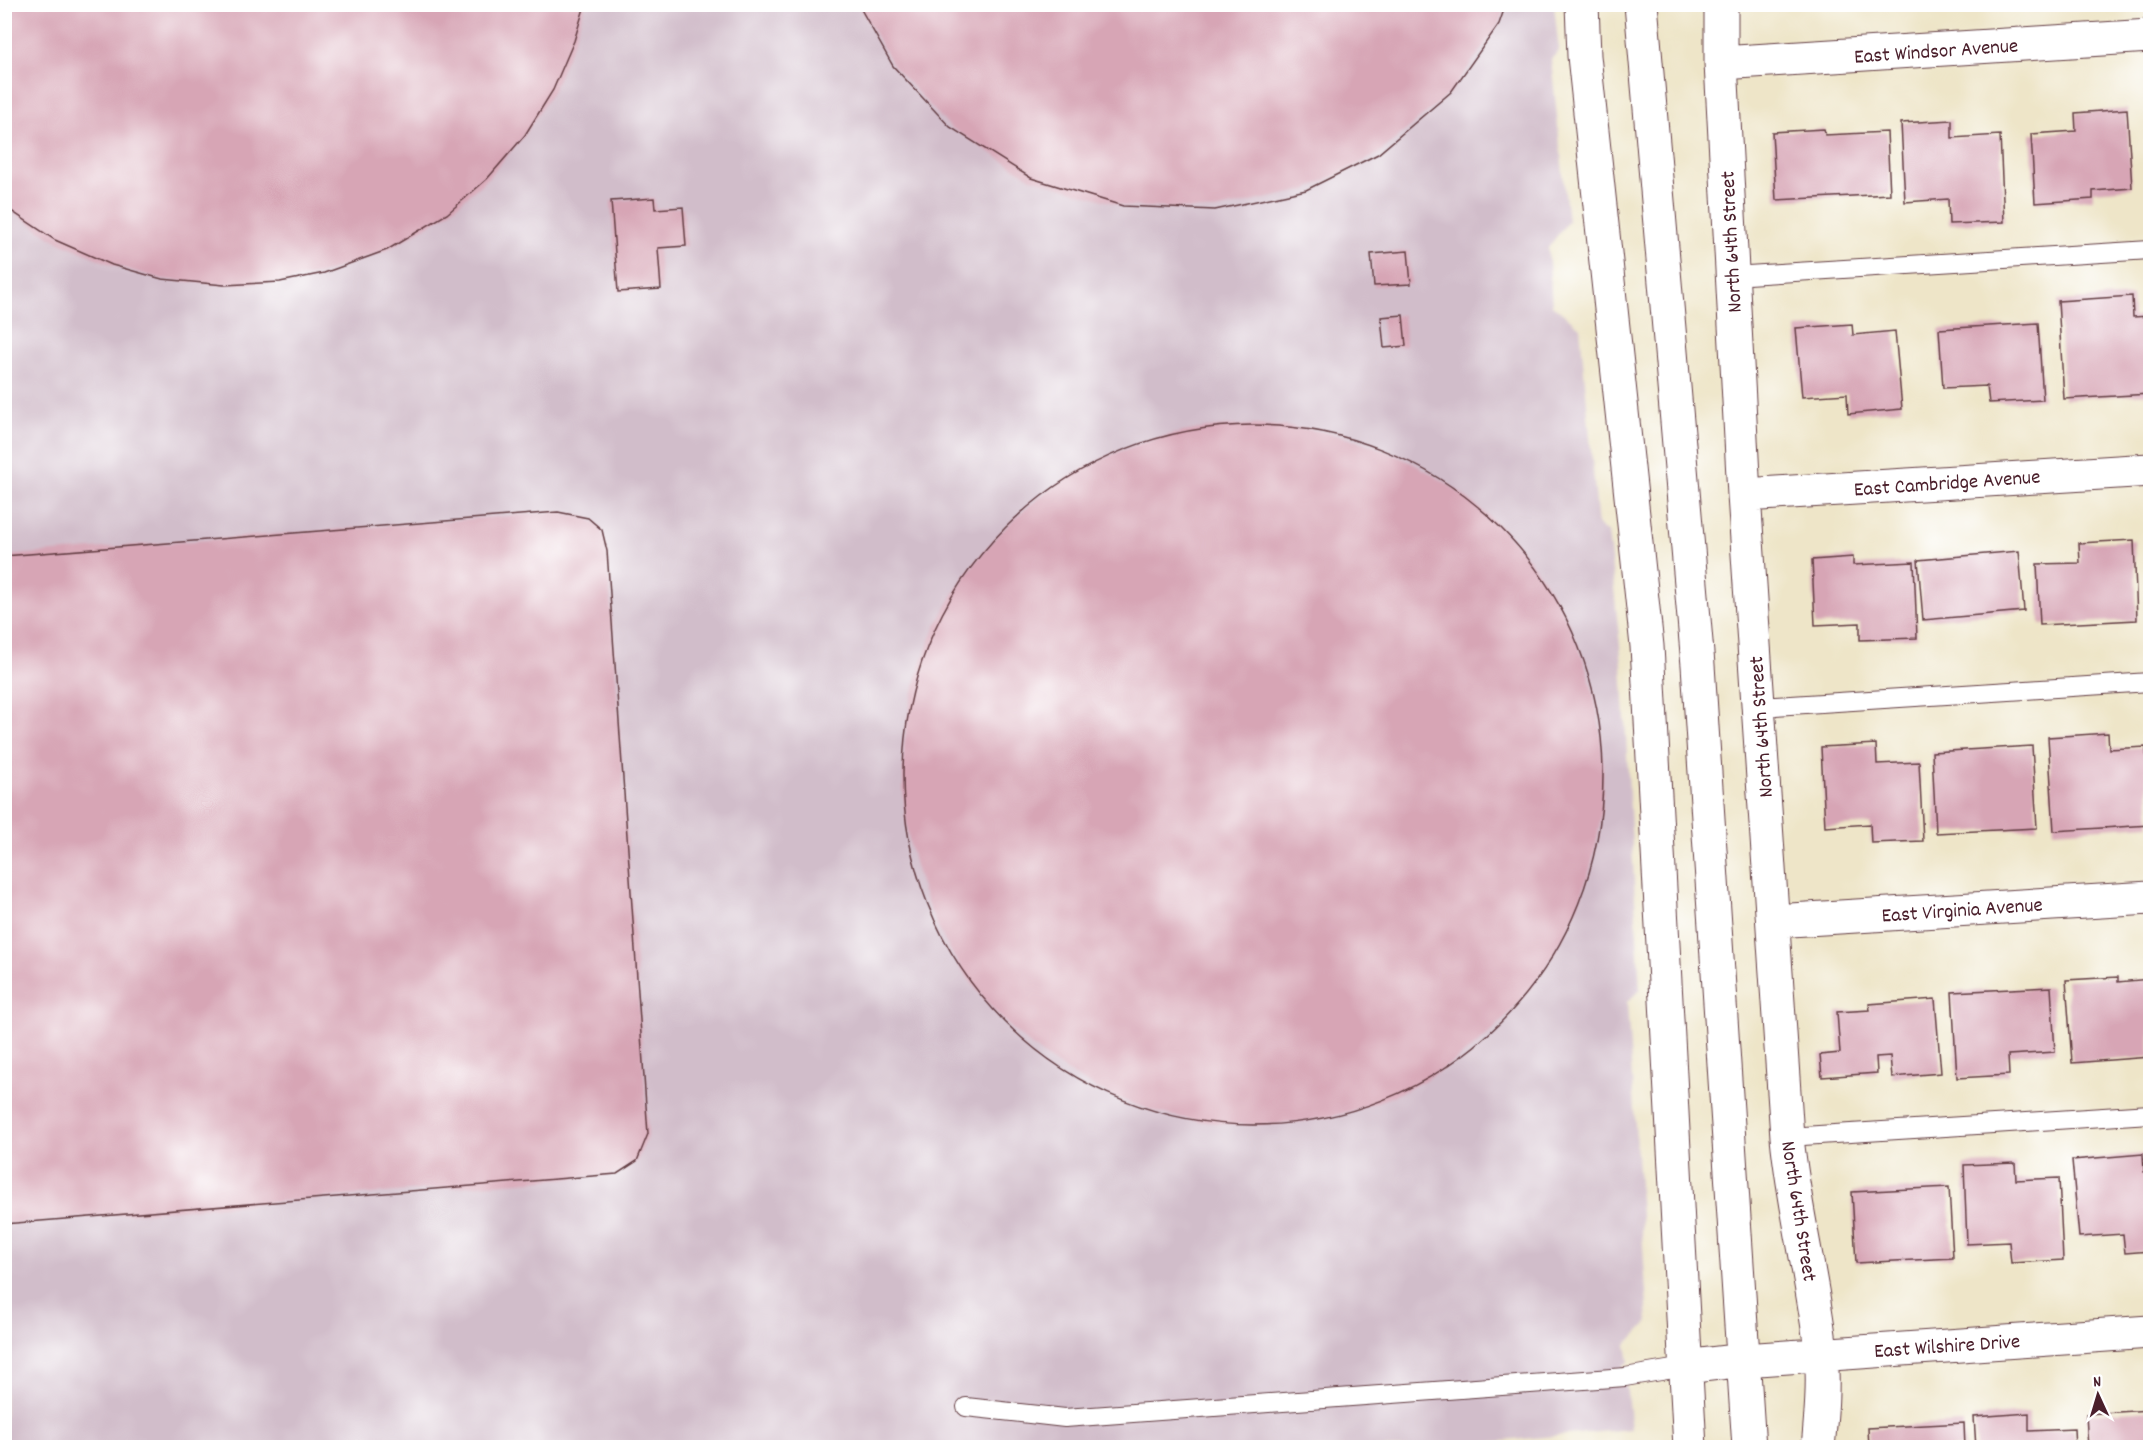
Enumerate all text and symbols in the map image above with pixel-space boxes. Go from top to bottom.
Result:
street label: East Windsor Avenue [1853,32,2019,74]
street label: North 64th Street [1714,170,1752,313]
street label: East Cambridge Avenue [1853,464,2041,506]
street label: North 64th Street [1743,655,1783,799]
street label: East Virginia Avenue [1881,891,2044,933]
street label: North 64th Street [1771,1139,1823,1284]
street label: East Wilshire Drive [1873,1328,2021,1368]
north arrow [2068,1365,2128,1425]
text: N [2092,1371,2102,1394]

